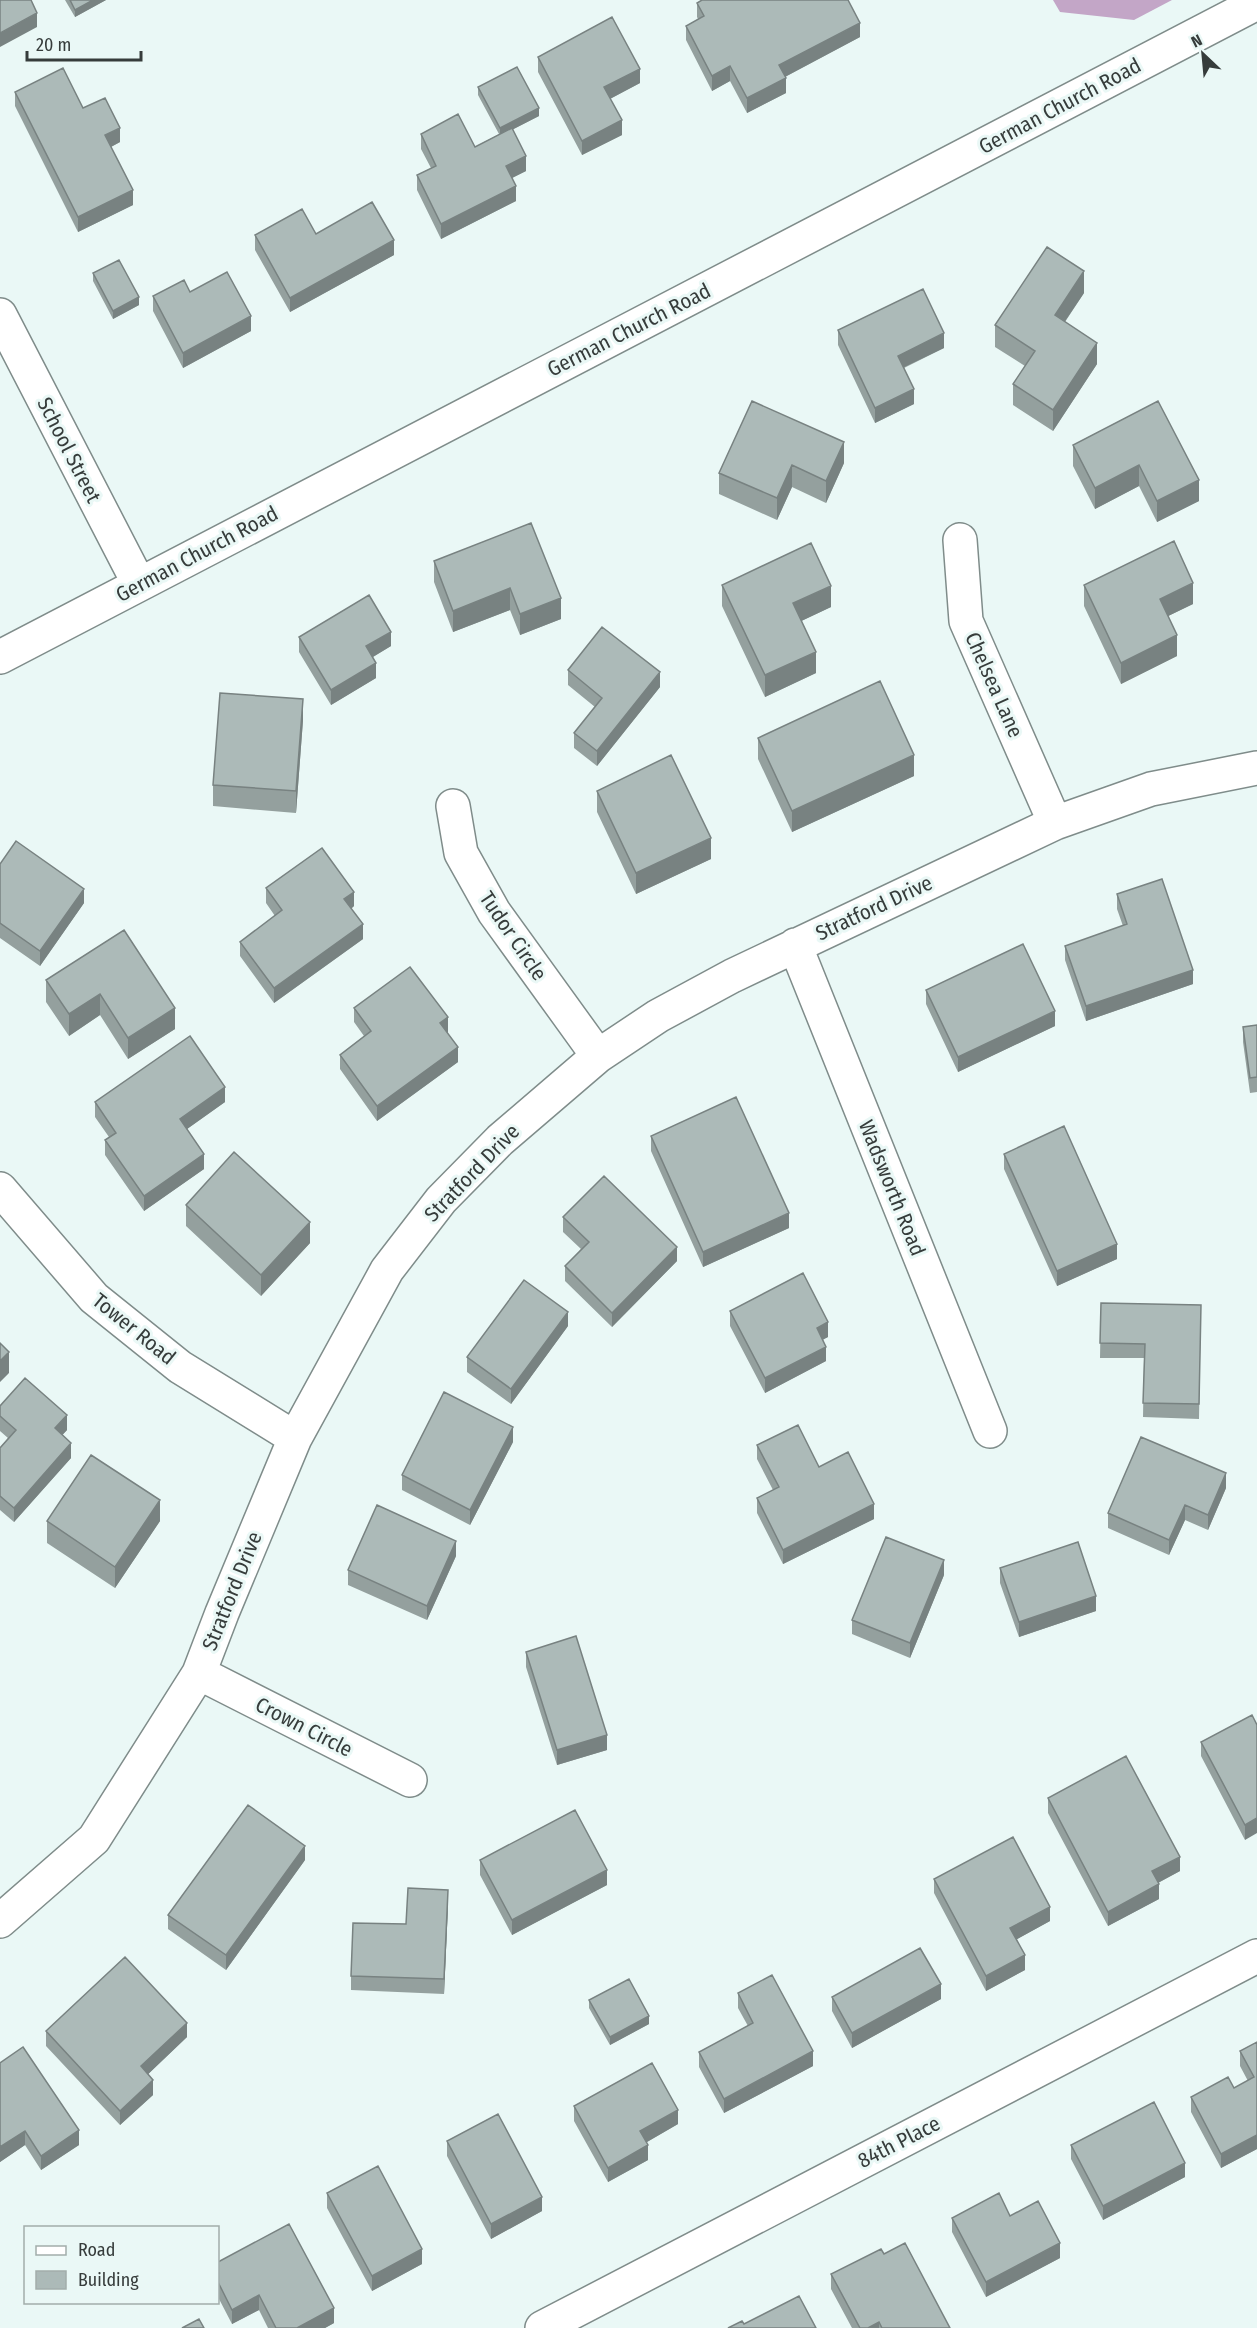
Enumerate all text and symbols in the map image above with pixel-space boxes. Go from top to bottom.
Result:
scale bar [27,24,141,62]
north arrow [1173,24,1233,84]
text: N [1188,30,1205,52]
text: 20 m [36,34,71,56]
street label: German Church Road [974,52,1146,160]
street label: German Church Road [543,278,715,382]
street label: School Street [31,393,107,507]
street label: German Church Road [111,500,283,608]
street label: Chelsea Lane [959,628,1029,742]
street label: Stratford Drive [812,870,936,946]
street label: Tudor Circle [474,886,552,986]
street label: Wadsworth Road [853,1116,931,1260]
street label: Stratford Drive [419,1119,525,1227]
street label: Tower Road [87,1288,181,1370]
street label: Stratford Drive [196,1528,268,1654]
street label: Crown Circle [251,1691,357,1763]
street label: 84th Place [853,2110,945,2174]
legend [24,2226,219,2304]
text: Road [78,2239,115,2261]
text: Building [78,2269,139,2291]

